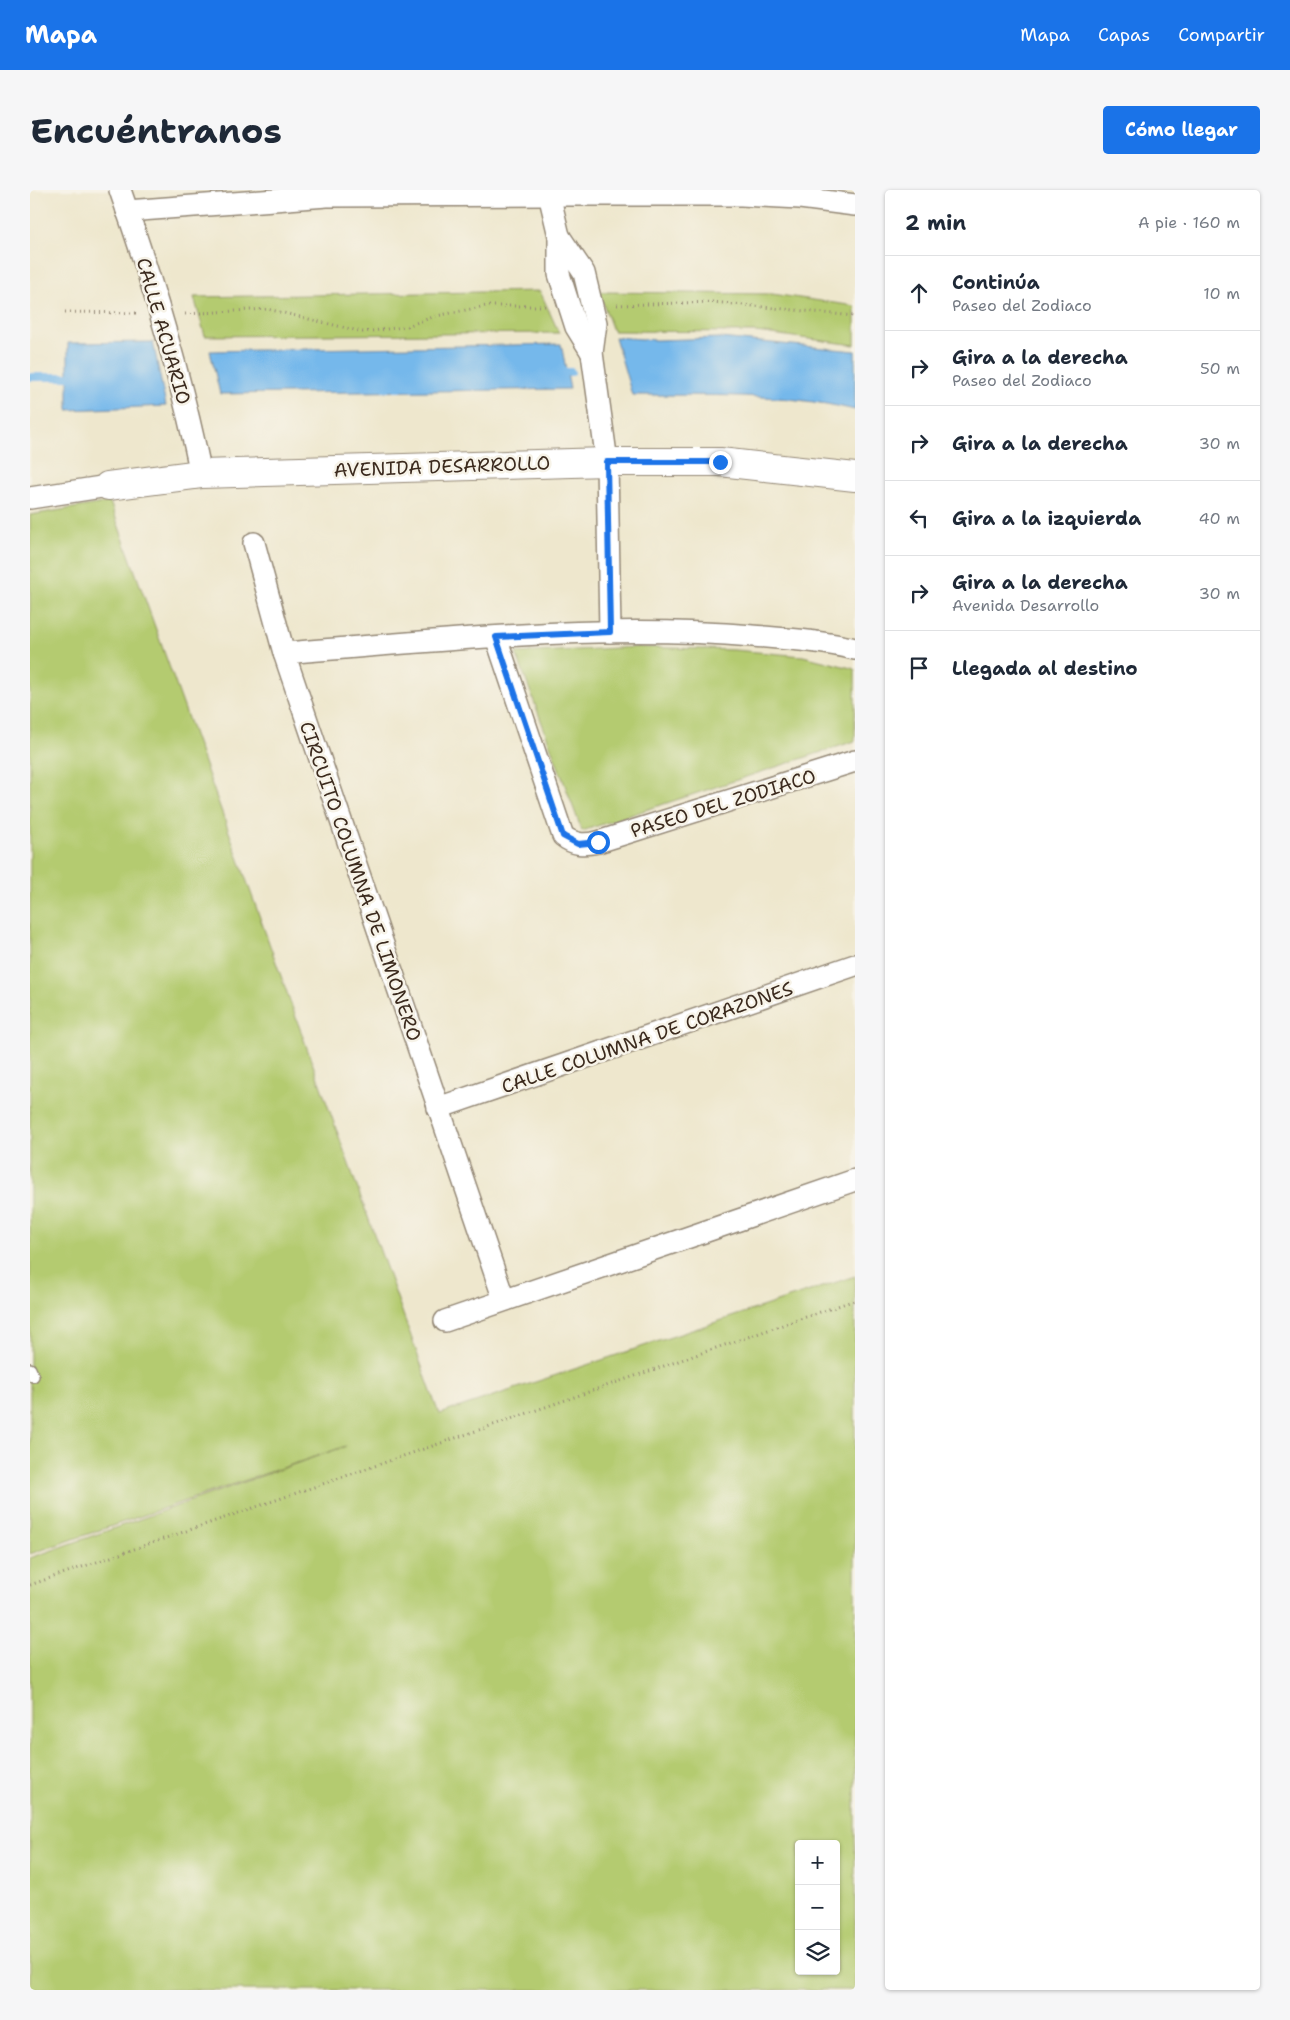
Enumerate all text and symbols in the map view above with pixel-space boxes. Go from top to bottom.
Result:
text: Mapa [25,19,97,51]
text: Mapa [1020,23,1070,47]
text: Capas [1098,23,1150,47]
text: Compartir [1178,23,1265,47]
button: Cómo llegar [1103,106,1260,154]
text: Encuéntranos [30,107,282,154]
text: 2 min [905,209,966,237]
text: A pie · 160 m [1138,212,1240,233]
street label: CALLE ACUARIO [131,255,196,407]
text: Continúa [952,270,1040,295]
icon: ahead [905,279,933,307]
text: 10 m [1203,283,1240,304]
text: Paseo del Zodiaco [952,295,1092,316]
text: Gira a la derecha [952,345,1128,370]
icon: right [905,354,933,382]
text: 50 m [1200,358,1240,379]
text: Paseo del Zodiaco [952,370,1092,391]
icon: right [905,429,933,457]
text: Gira a la derecha [952,431,1128,456]
text: 30 m [1199,433,1240,454]
street label: AVENIDA DESARROLLO [333,450,551,483]
route end [709,451,732,474]
icon: left [905,504,933,532]
text: Gira a la izquierda [952,506,1141,531]
text: 40 m [1198,508,1240,529]
text: Gira a la derecha [952,570,1128,595]
icon: right [905,579,933,607]
text: 30 m [1199,583,1240,604]
text: Avenida Desarrollo [952,595,1099,616]
icon: arrive [905,654,933,682]
text: Llegada al destino [952,656,1138,681]
street label: CIRCUITO COLUMNA DE LIMONERO [294,718,427,1044]
street label: PASEO DEL ZODIACO [628,763,819,844]
route start [587,831,610,854]
street label: CALLE COLUMNA DE CORAZONES [498,976,796,1099]
map controls [795,1840,840,1975]
button: + [795,1840,840,1885]
button: − [795,1885,840,1930]
button: layers [795,1930,840,1975]

